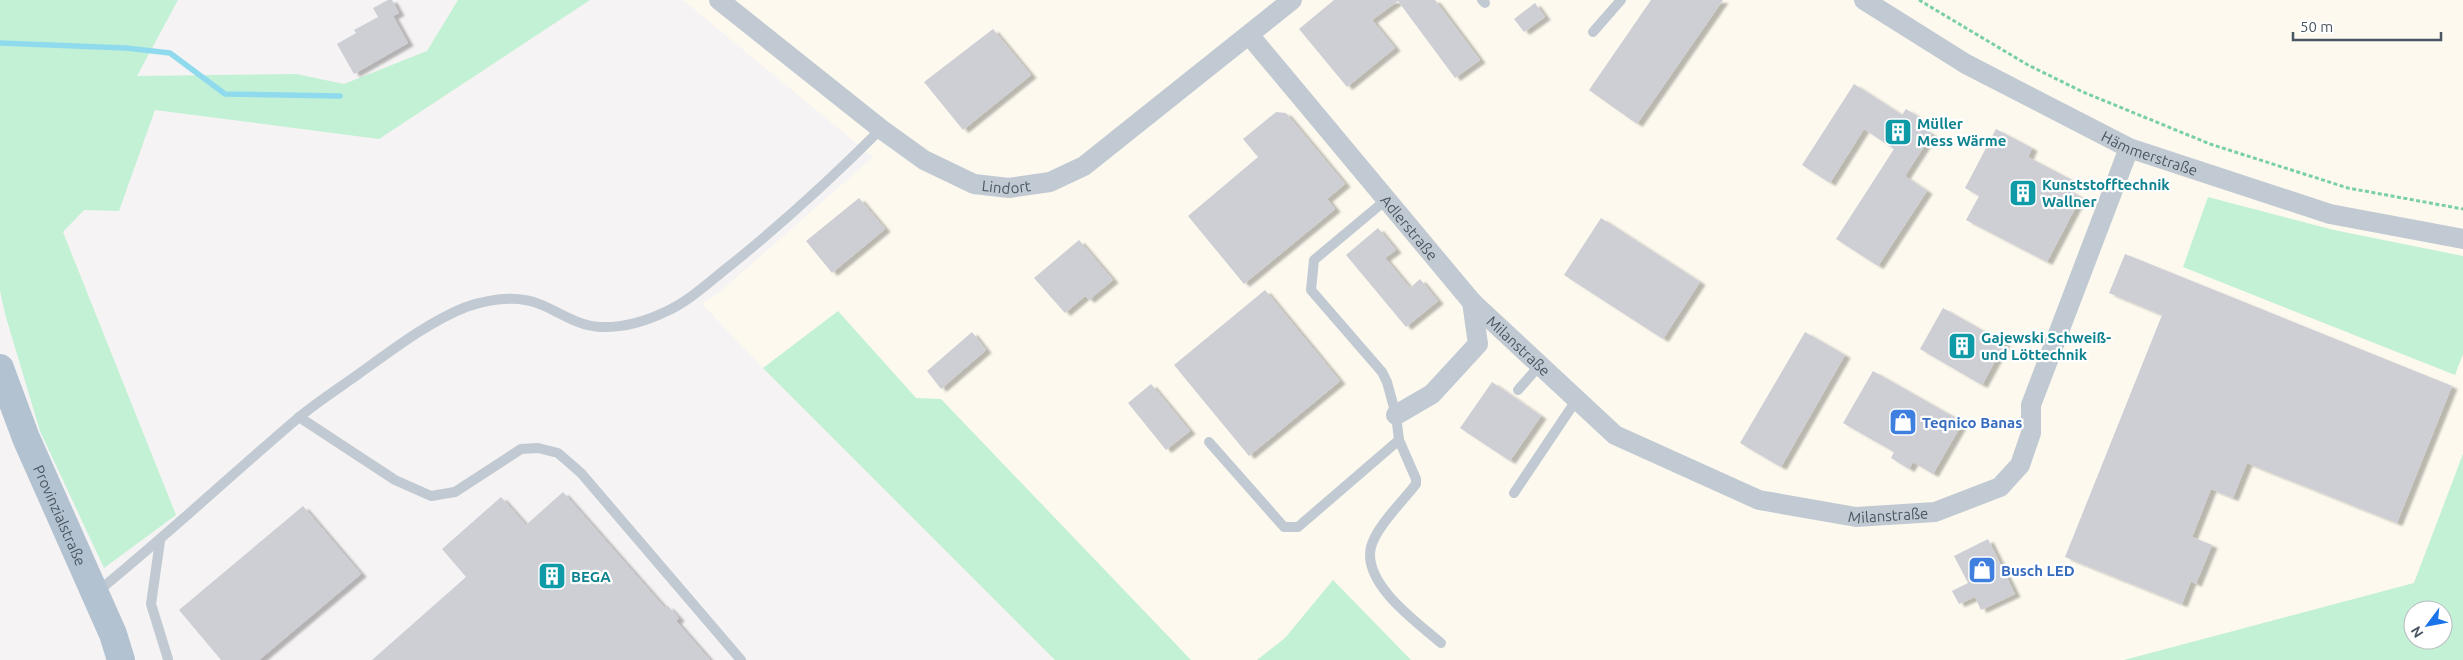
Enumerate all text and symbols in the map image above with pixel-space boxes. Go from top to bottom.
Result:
scale bar [2293,10,2440,42]
text: 50 m [2300,18,2333,35]
place label: Müller Mess Wärme [1917,115,2006,149]
building icon: Müller Mess Wärme [1883,117,1913,147]
street label: Hämmerstraße [2099,127,2200,178]
street label: Lindort [981,176,1032,197]
place label: Kunststofftechnik Wallner [2042,176,2170,210]
building icon: Kunststofftechnik Wallner [2008,178,2038,208]
street label: Adlerstraße [1378,191,1442,263]
street label: Milanstraße [1484,312,1554,379]
place label: Gajewski Schweiß- und Löttechnik [1981,329,2111,363]
building icon: Gajewski Schweiß- und Löttechnik [1947,331,1977,361]
shop icon: Teqnico Banas [1888,407,1918,437]
place label: Teqnico Banas [1922,414,2022,431]
street label: Provinzialstraße [30,462,90,568]
street label: Milanstraße [1847,504,1929,526]
shop icon: Busch LED [1967,555,1997,585]
building icon: BEGA [537,561,567,591]
place label: Busch LED [2001,562,2075,579]
place label: BEGA [571,568,611,585]
north arrow [2403,600,2453,650]
text: N [2407,623,2427,641]

